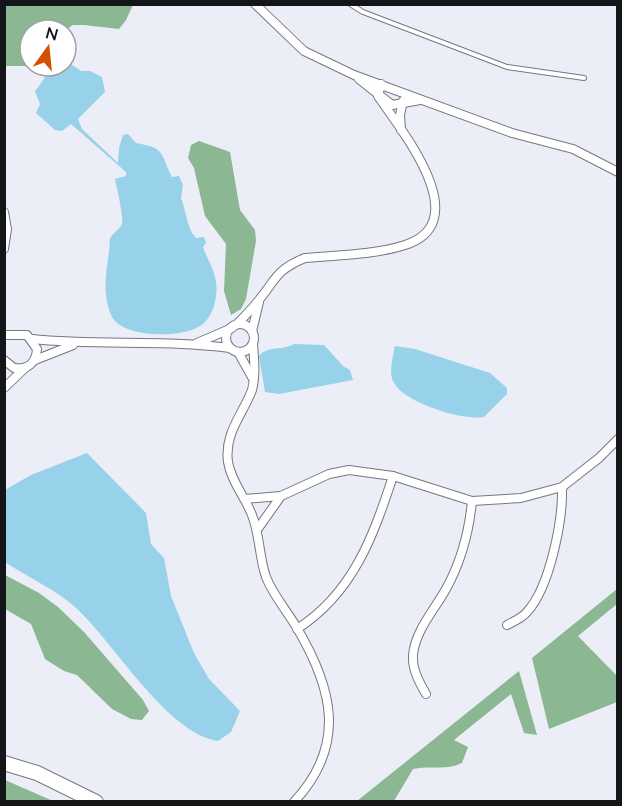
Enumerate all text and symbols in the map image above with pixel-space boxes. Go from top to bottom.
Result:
north arrow [18,18,78,78]
text: N [44,22,60,44]

